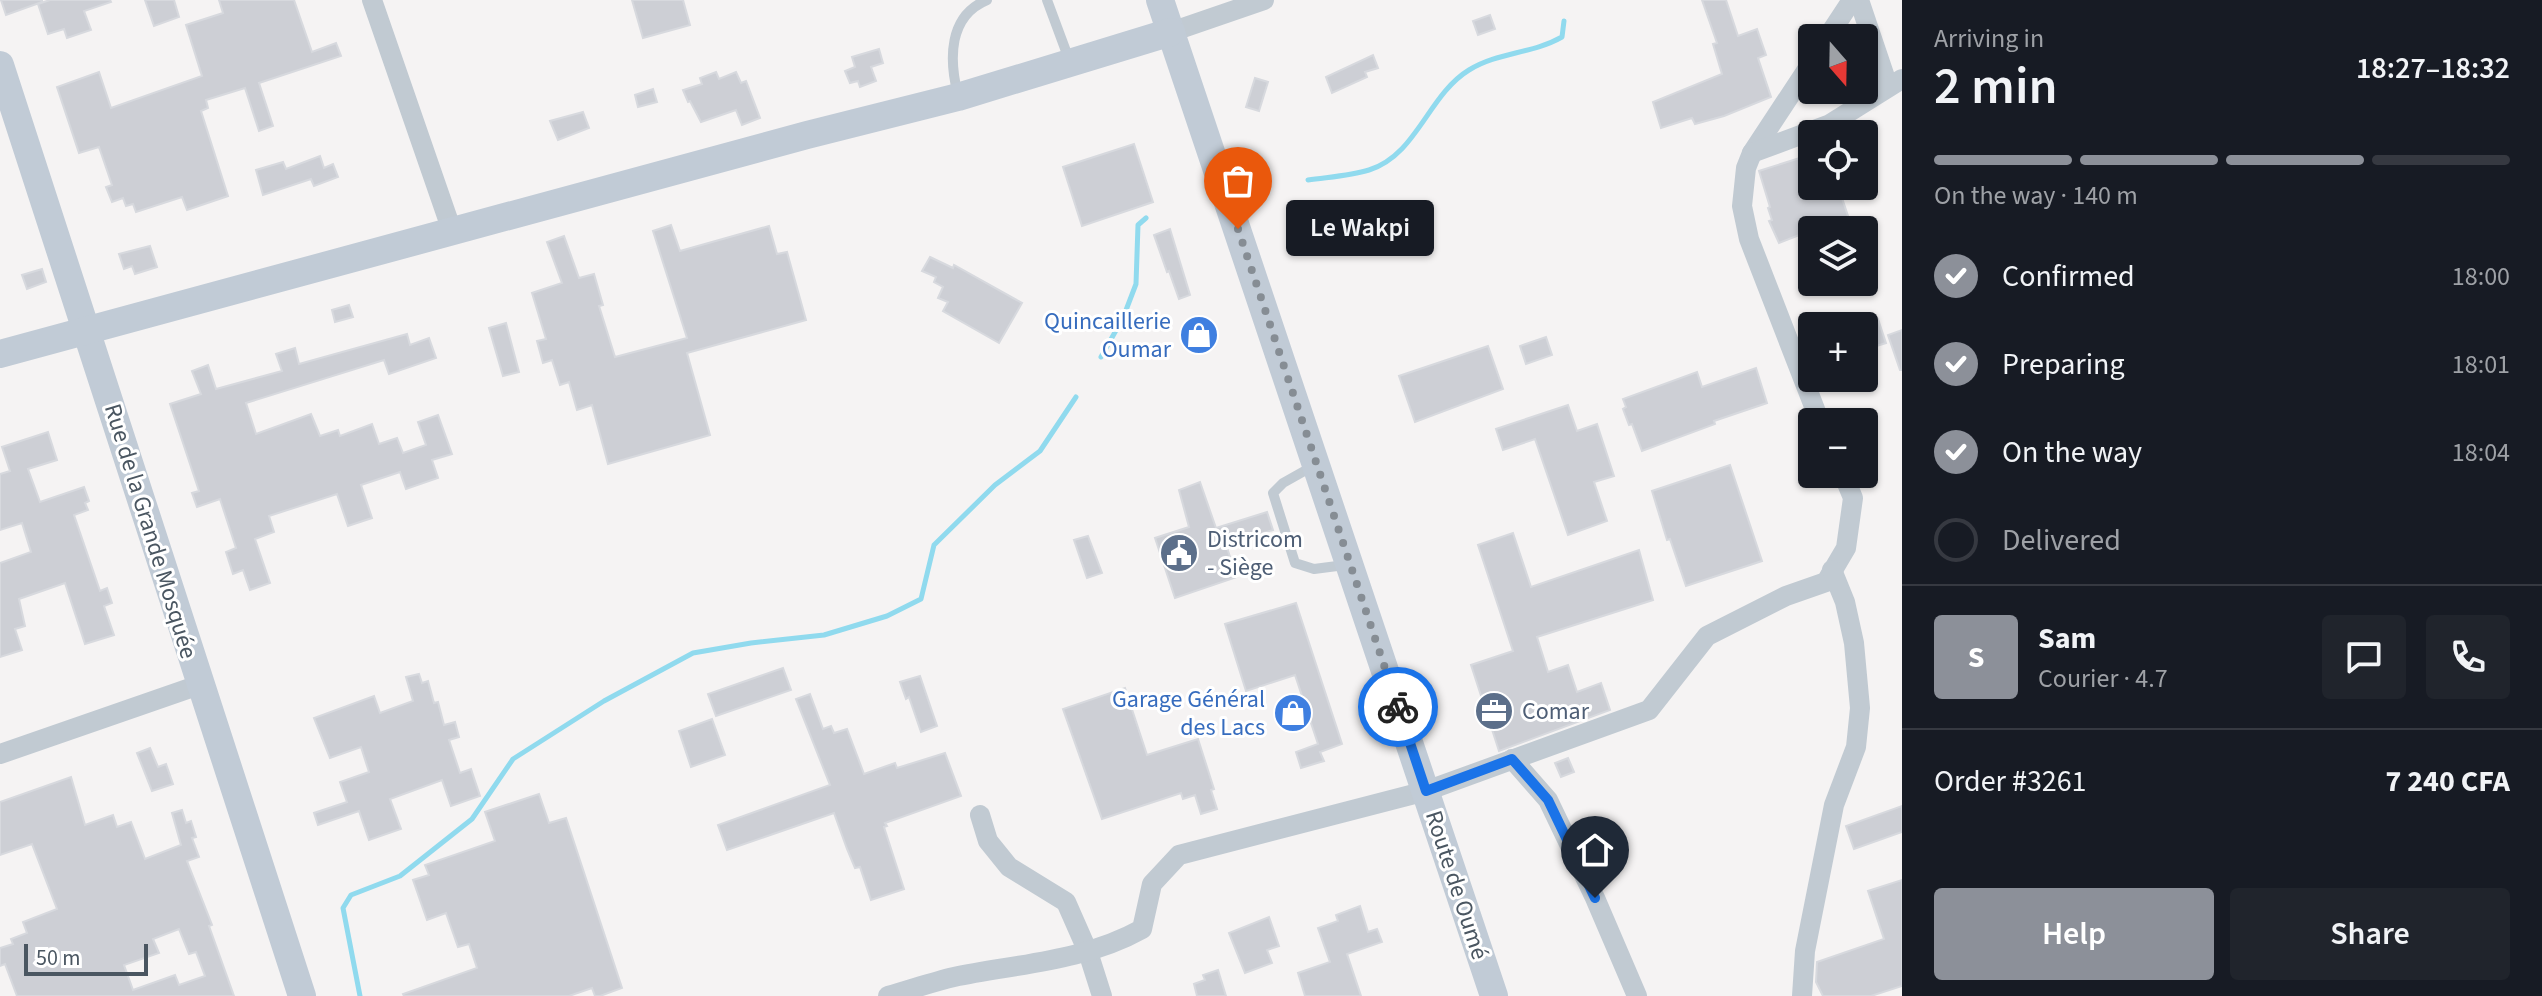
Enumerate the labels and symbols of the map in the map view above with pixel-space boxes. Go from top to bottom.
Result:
north arrow [1798,24,1878,104]
pin [1204,147,1272,229]
callout: Le Wakpi [1286,201,1434,257]
place label: Quincaillerie Oumar [1044,304,1172,367]
shop icon: Quincaillerie Oumar [1178,314,1220,356]
street label: Rue de la Grande Mosquée [95,399,206,663]
place label: Districom - Siège [1207,522,1303,585]
public building icon: Districom - Siège [1158,532,1200,574]
courier [1358,667,1438,747]
place label: Garage Général des Lacs [1112,682,1265,745]
office icon: Comar [1473,690,1515,732]
shop icon: Garage Général des Lacs [1272,692,1314,734]
place label: Comar [1522,694,1590,729]
street label: Route de Oumé [1416,806,1497,964]
pin [1561,816,1629,898]
scale bar [24,940,148,976]

